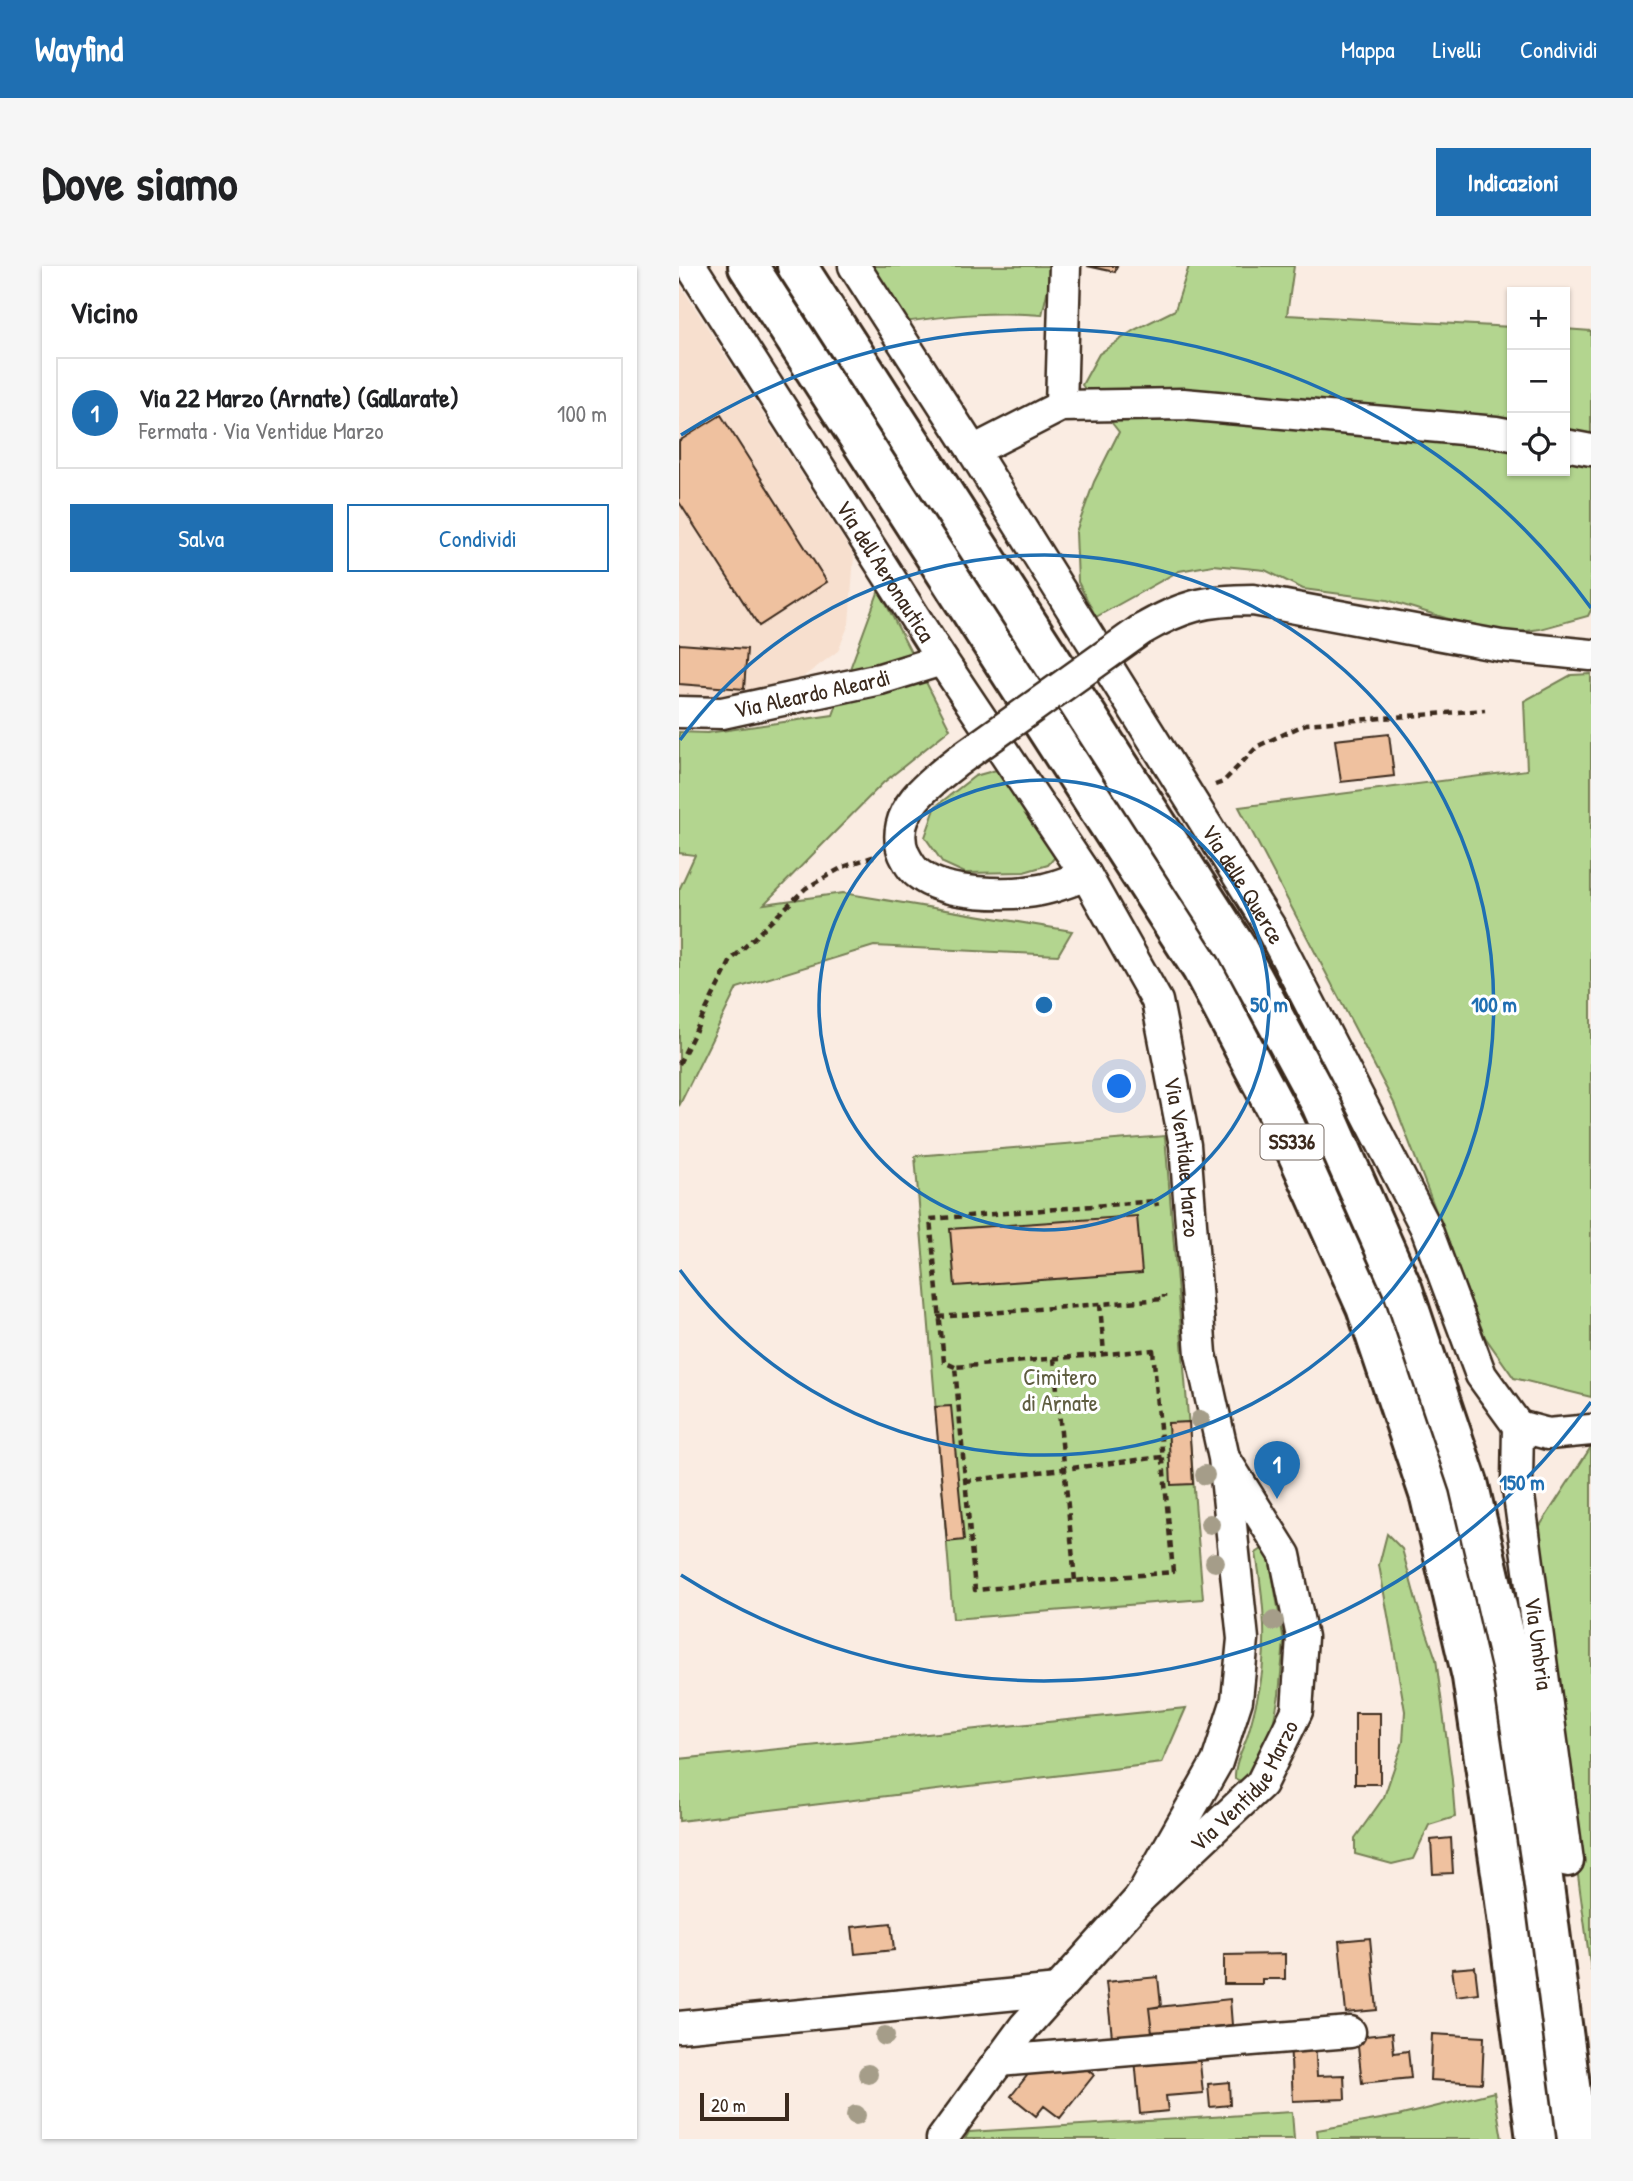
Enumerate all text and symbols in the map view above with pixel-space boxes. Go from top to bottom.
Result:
text: Wayfind [35,27,123,71]
text: Mappa [1341,33,1395,65]
text: Livelli [1433,33,1482,65]
text: Condividi [1520,33,1598,65]
button: Indicazioni [1436,148,1591,216]
text: Dove siamo [42,149,238,215]
map controls [1507,287,1570,476]
button: + [1507,287,1570,350]
text: Vicino [70,292,138,332]
button: − [1507,350,1570,413]
text: Via 22 Marzo (Arnate) (Gallarate) [139,380,459,415]
text: 1 [91,398,99,429]
text: 100 m [557,398,607,429]
button: locate [1507,413,1570,476]
text: Fermata · Via Ventidue Marzo [139,415,384,446]
street label: Via dell'Aeronautica [829,494,943,648]
button: Salva [70,504,333,572]
button: Condividi [347,504,609,572]
street label: Via Aleardo Aleardi [731,661,894,725]
street label: Via delle Querce [1195,818,1292,949]
text: 50 m [1250,990,1288,1019]
text: 100 m [1471,990,1517,1019]
centre of rings [1032,993,1056,1017]
your location [1102,1069,1136,1103]
street label: Via Ventidue Marzo [1157,1074,1208,1238]
road number: SS336 [1261,1124,1323,1160]
park label: Cimitero di Arnate [1022,1361,1098,1418]
pin: 1 [1254,1441,1300,1499]
text: 150 m [1499,1468,1545,1497]
street label: Via Umbria [1518,1595,1561,1692]
street label: Via Ventidue Marzo [1183,1715,1305,1858]
scale bar [700,2090,789,2122]
text: 20 m [711,2092,746,2118]

